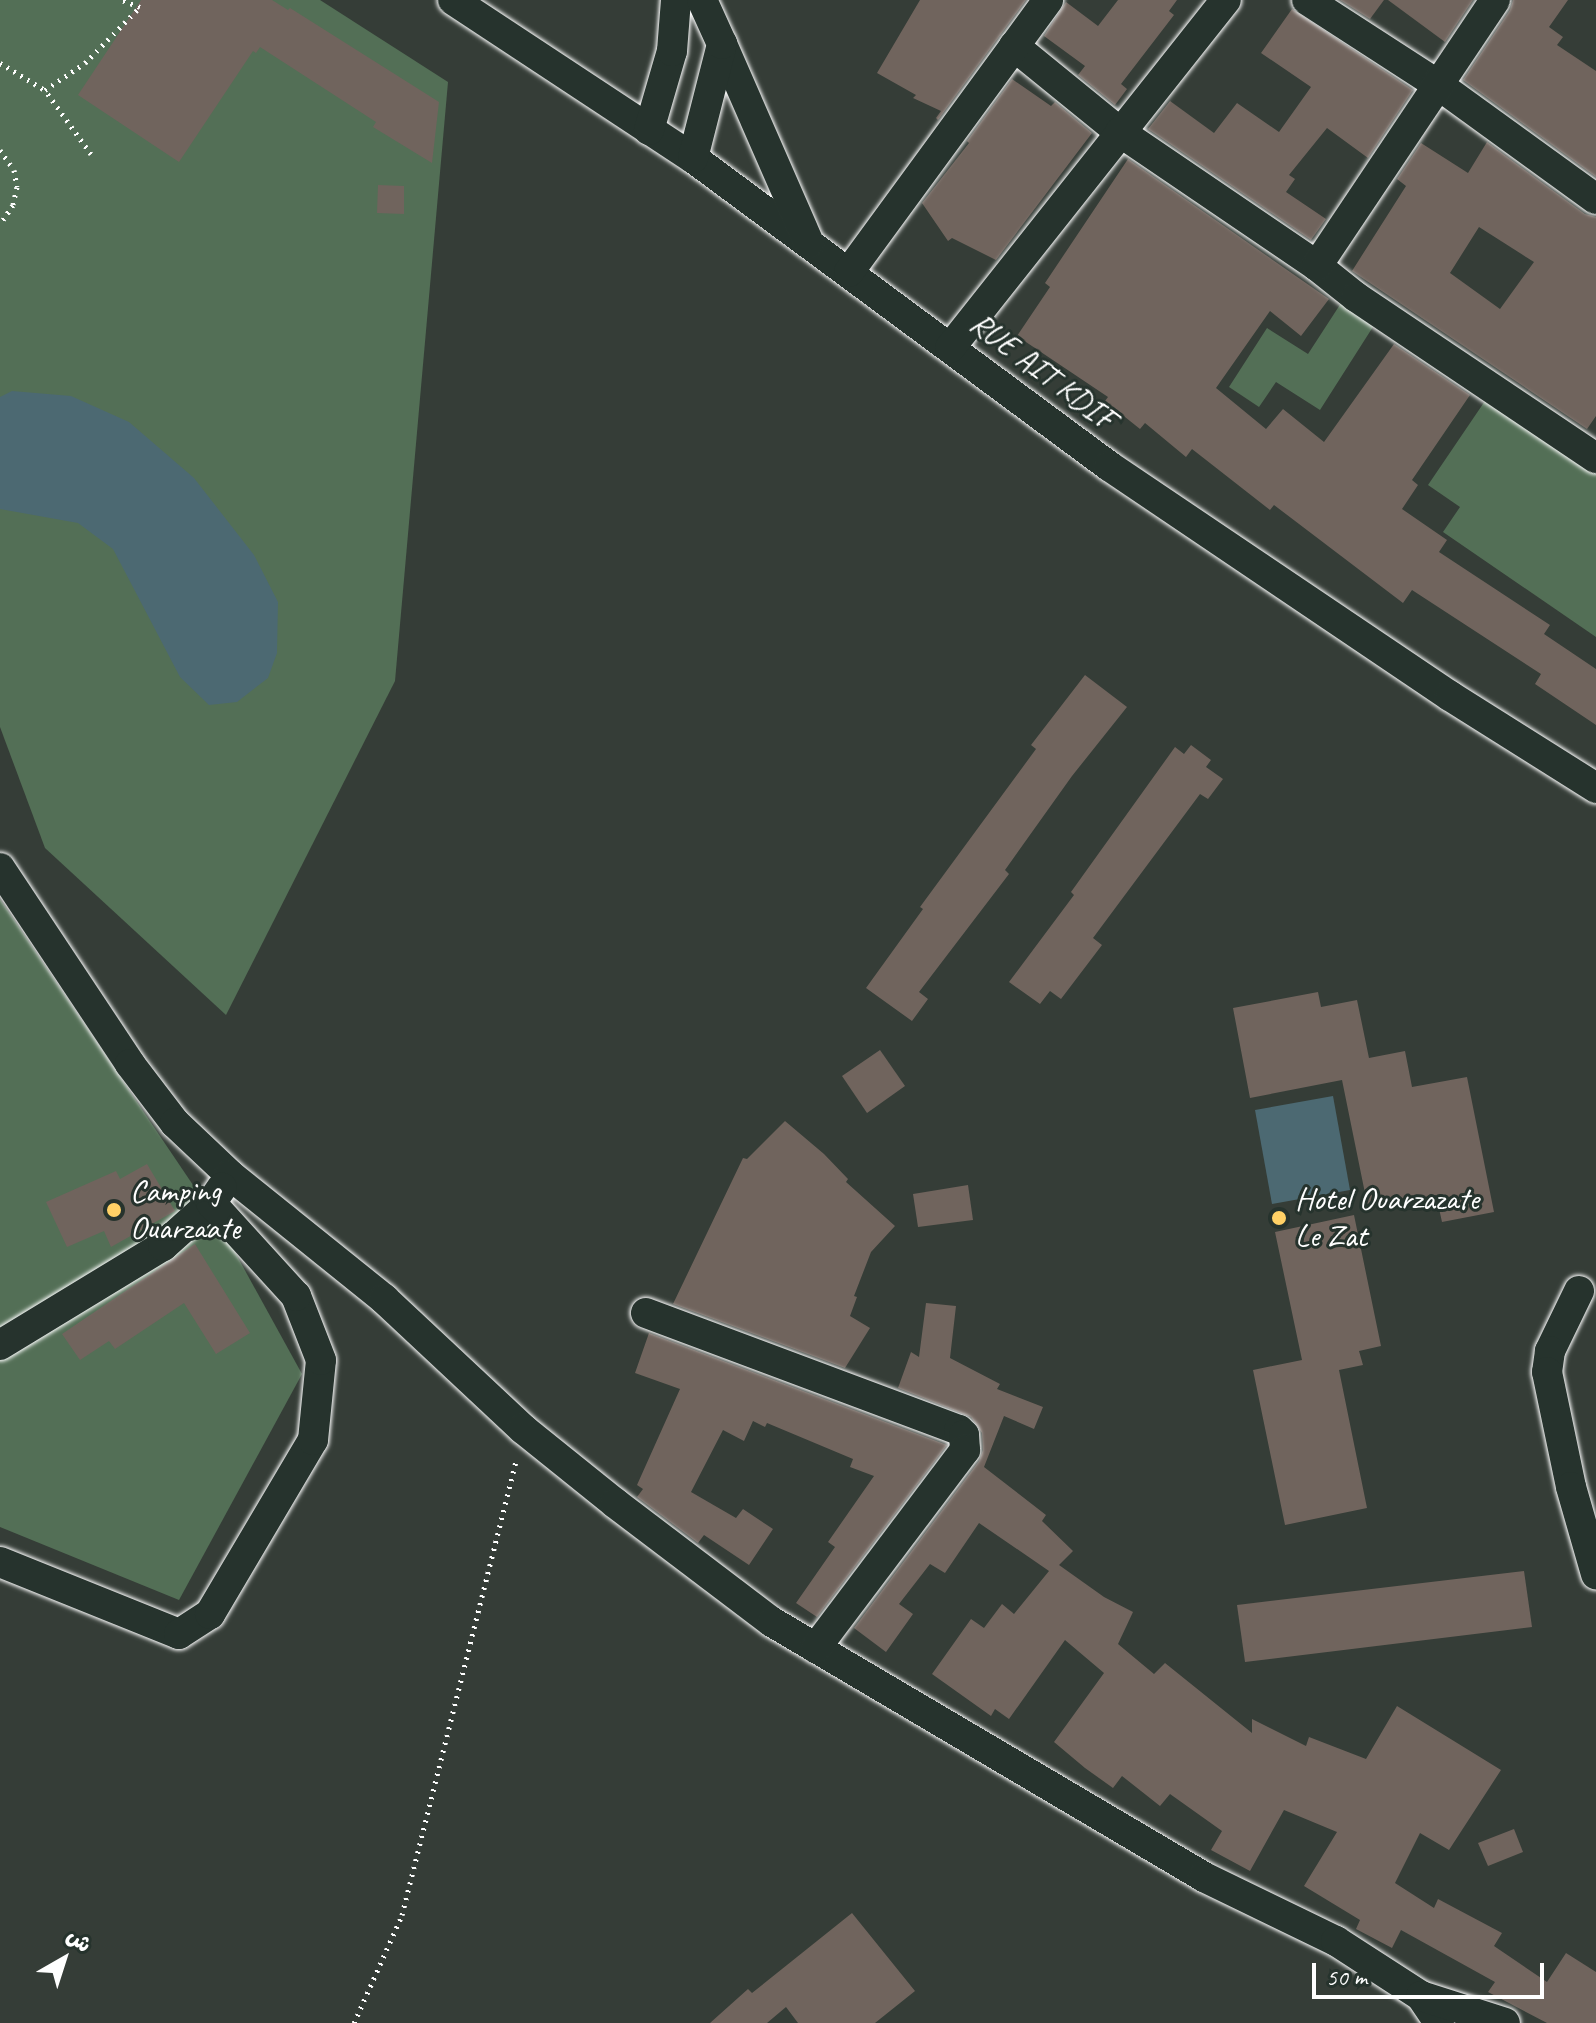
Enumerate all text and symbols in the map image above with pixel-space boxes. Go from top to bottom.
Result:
street label: RUE AIT KDIF [962,304,1122,438]
place label: Camping Ouarzaate [130,1173,240,1248]
place label: Hotel Ouarzazate Le Zat [1295,1181,1479,1256]
marker: Camping Ouarzaate [105,1201,123,1219]
marker: Hotel Ouarzazate Le Zat [1270,1209,1288,1227]
north arrow [24,1919,104,1999]
text: ش [61,1922,97,1959]
scale bar [1316,1947,1548,1997]
text: 50 m [1326,1962,1367,1992]

